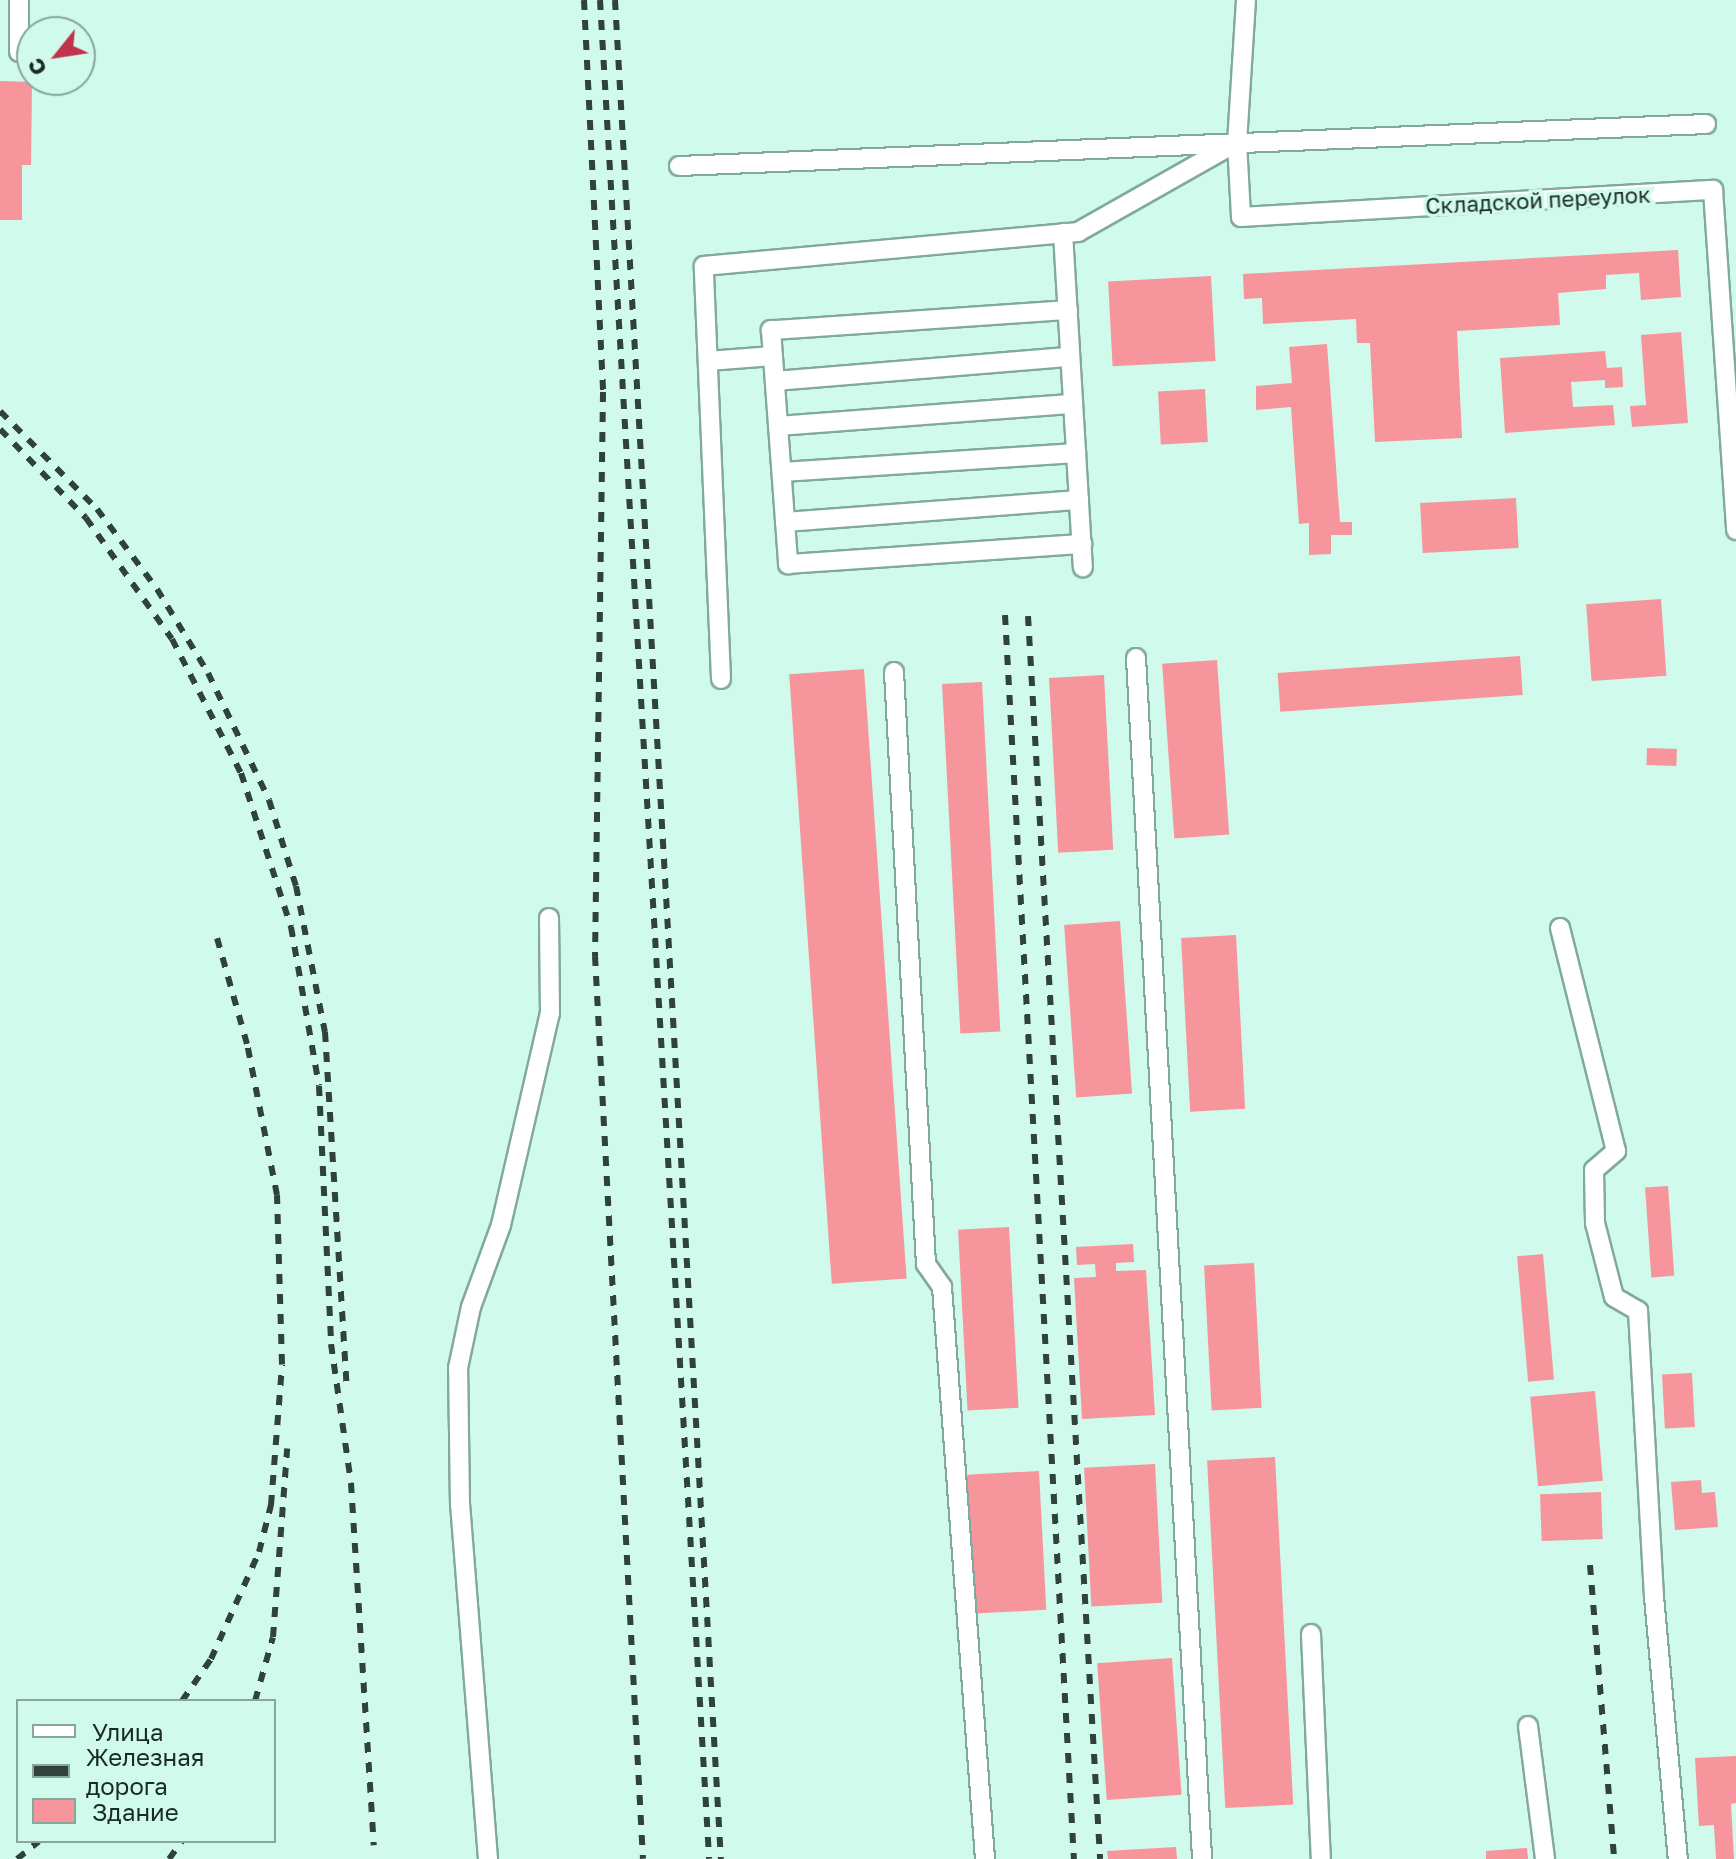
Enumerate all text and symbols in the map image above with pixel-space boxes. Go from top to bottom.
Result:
north arrow [16,16,96,96]
text: С [21,54,52,81]
street label: Складской переулок [1425,181,1651,219]
legend [16,1699,276,1843]
text: Улица [92,1717,164,1746]
text: Железная дорога [86,1742,204,1800]
text: Здание [92,1797,179,1826]

